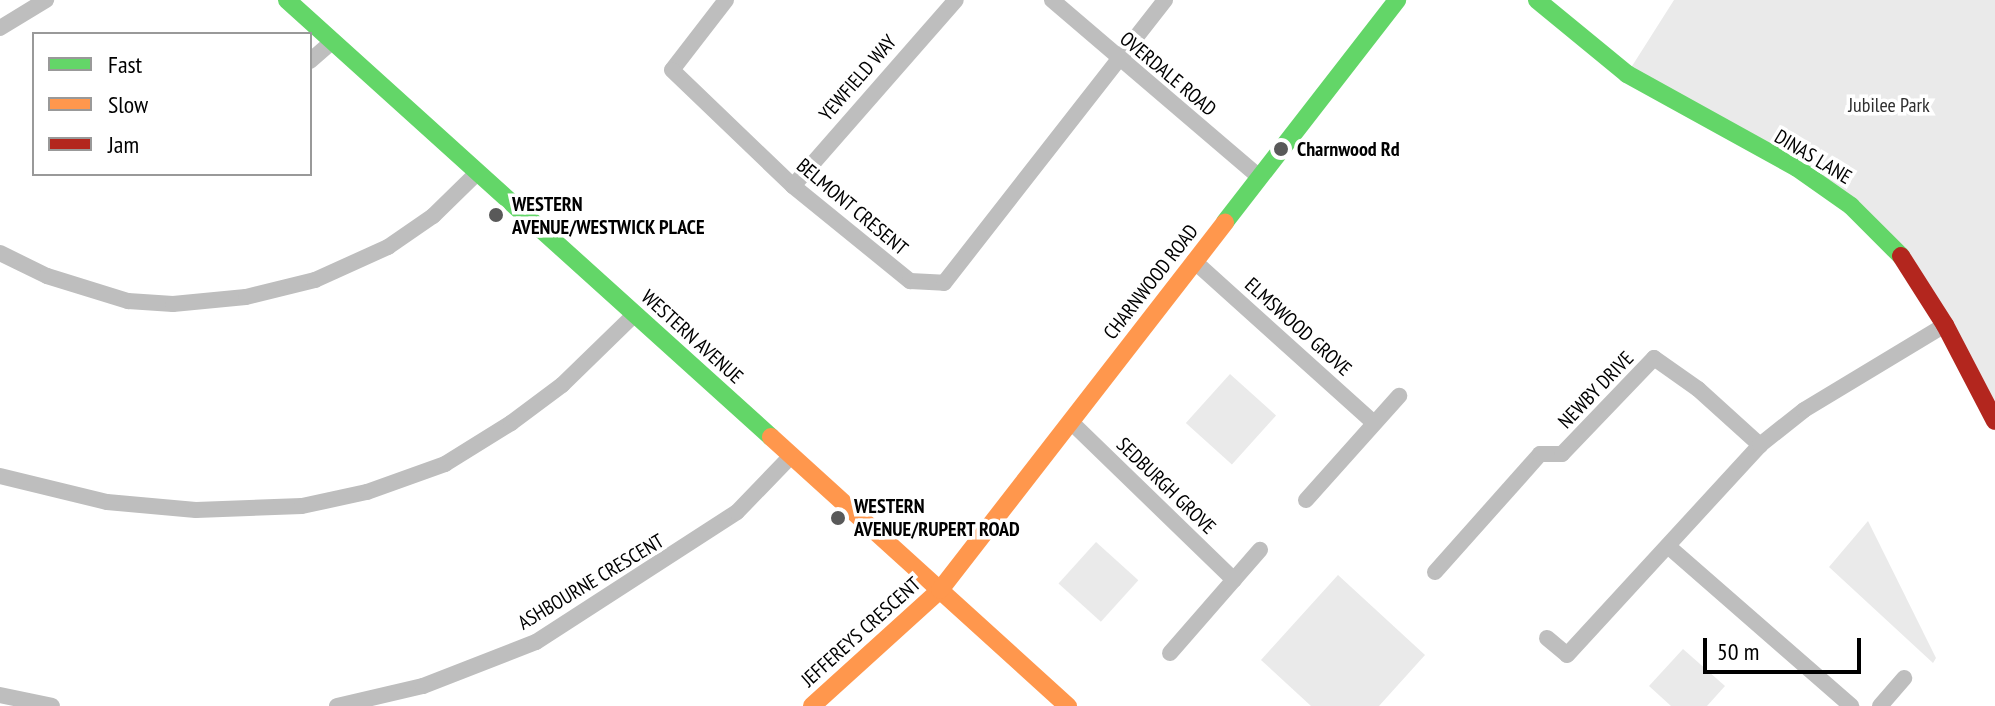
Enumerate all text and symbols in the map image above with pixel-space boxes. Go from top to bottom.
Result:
street label: OVERDALE ROAD [1115,27,1221,121]
street label: YEWFIELD WAY [814,30,902,126]
legend [32,32,312,176]
text: Fast [108,49,142,80]
text: Slow [108,89,148,120]
park label: Jubilee Park [1848,93,1930,117]
street label: DINAS LANE [1770,125,1856,189]
text: Jam [108,129,139,160]
place label: Charnwood Rd [1297,137,1400,161]
marker: Charnwood Rd [1272,140,1290,158]
street label: BELMONT CRESENT [791,153,913,261]
place label: WESTERN AVENUE/WESTWICK PLACE [512,192,705,239]
marker: WESTERN AVENUE/WESTWICK PLACE [487,206,505,224]
street label: CHARNWOOD ROAD [1099,220,1203,344]
street label: ELMSWOOD GROVE [1240,273,1356,381]
street label: WESTERN AVENUE [636,285,748,389]
street label: NEWBY DRIVE [1553,346,1639,434]
street label: SEDBURGH GROVE [1111,433,1221,539]
place label: WESTERN AVENUE/RUPERT ROAD [854,494,1020,541]
marker: WESTERN AVENUE/RUPERT ROAD [829,509,847,527]
street label: ASHBOURNE CRESCENT [514,529,668,635]
street label: JEFFEREYS CRESCENT [797,572,925,692]
scale bar [1707,622,1865,672]
text: 50 m [1717,636,1759,667]

